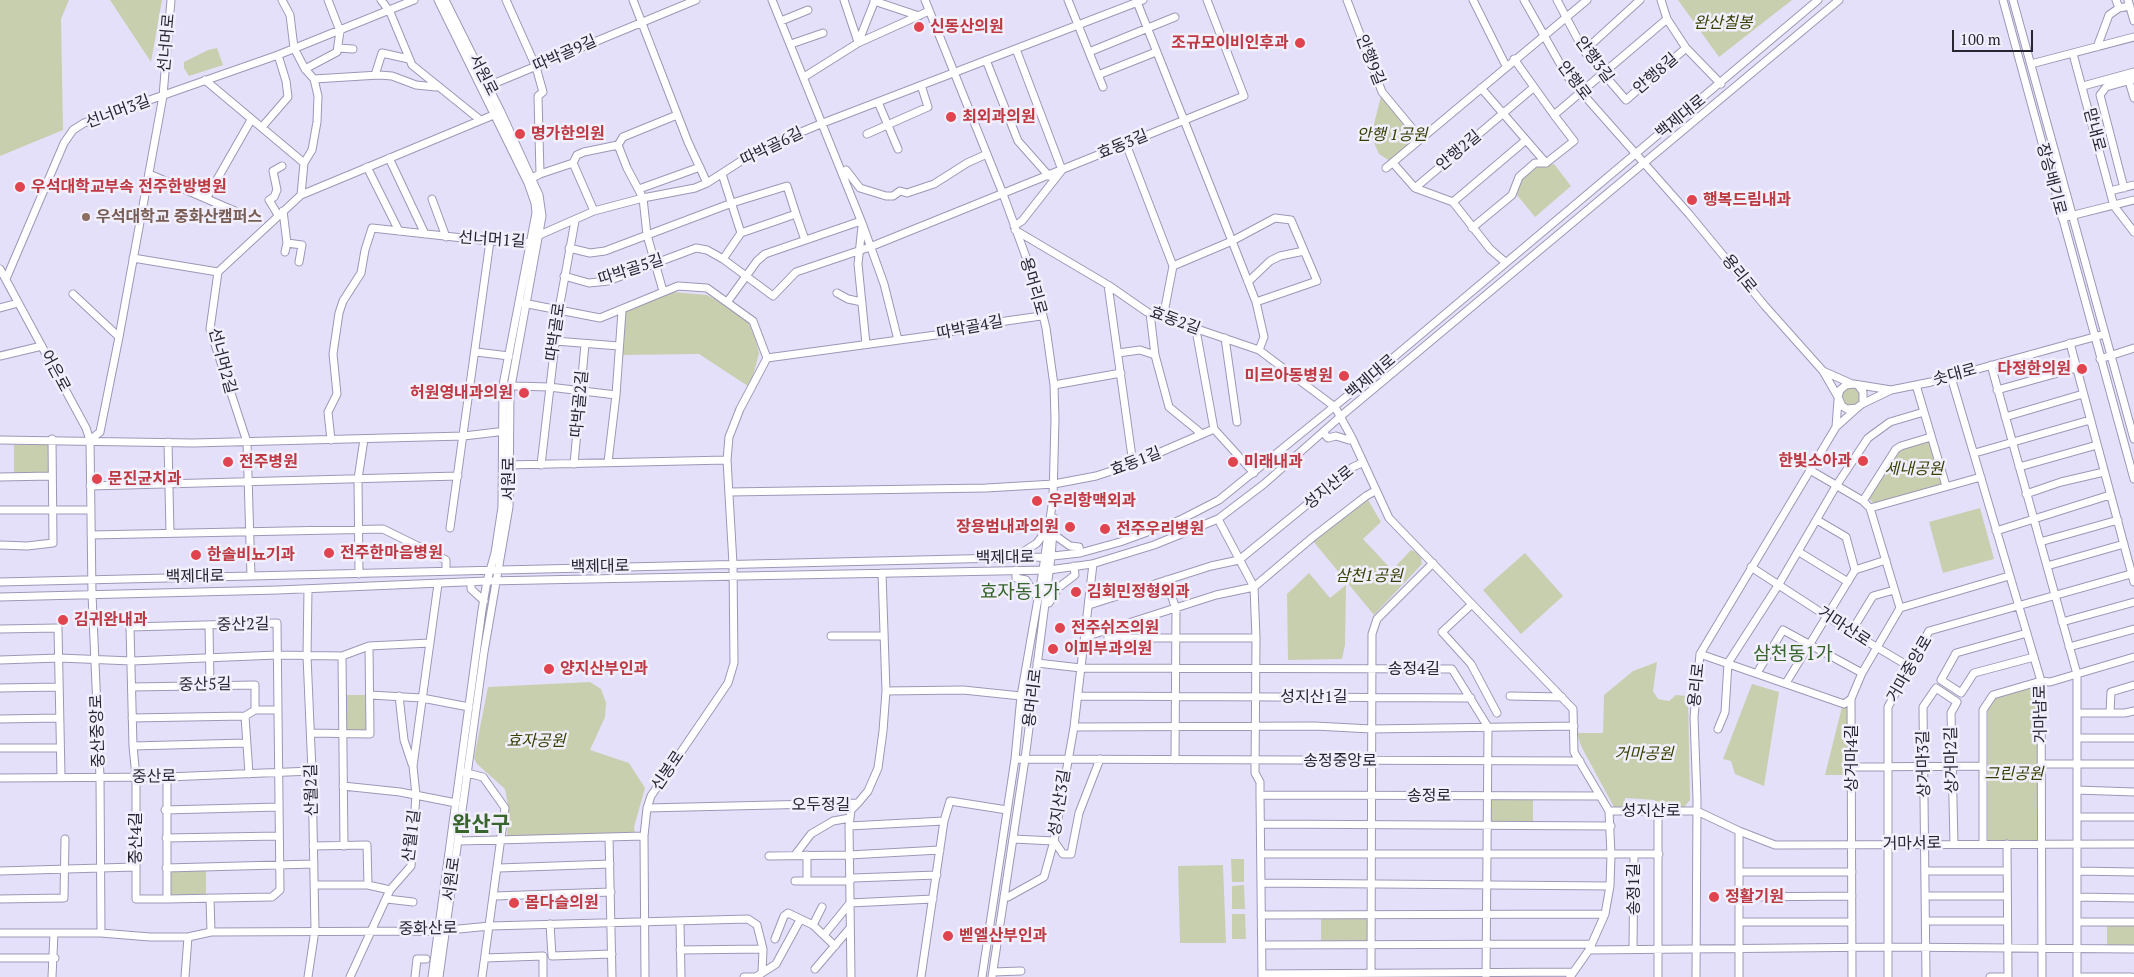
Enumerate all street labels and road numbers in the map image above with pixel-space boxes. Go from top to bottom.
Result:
street label: 선너머로 [155,13,179,73]
street label: 따박골9길 [530,32,600,76]
street label: 안행9길 [1352,32,1388,88]
street label: 안행3길 [1571,33,1617,87]
street label: 안행8길 [1630,49,1682,99]
street label: 서원로 [464,51,502,99]
street label: 안행로 [1553,58,1595,104]
street label: 선너머3길 [83,91,153,133]
street label: 백제대로 [1652,91,1710,143]
street label: 맏내로 [2079,106,2109,154]
street label: 따박골6길 [737,124,807,170]
street label: 효동3길 [1095,126,1151,164]
street label: 안행2길 [1433,127,1485,175]
street label: 장승배기로 [2032,141,2070,217]
street label: 선너머1길 [458,228,526,252]
street label: 따박골5길 [596,250,666,290]
street label: 용리로 [1718,251,1760,297]
street label: 용머리로 [1016,255,1050,317]
street label: 따박골로 [542,302,570,362]
street label: 효동2길 [1147,303,1203,339]
street label: 따박골4길 [935,312,1005,344]
street label: 선너머2길 [204,326,240,396]
street label: 어은로 [36,347,74,395]
street label: 백제대로 [1342,351,1400,403]
street label: 솟대로 [1931,360,1979,390]
street label: 따박골2길 [567,370,593,438]
street label: 효동1길 [1108,444,1164,480]
street label: 서원로 [499,457,519,501]
street label: 성지산로 [1300,462,1358,514]
street label: 백제대로 [975,548,1035,568]
street label: 백제대로 [570,557,630,577]
street label: 백제대로 [165,567,225,587]
street label: 거마산로 [1814,603,1874,651]
street label: 중산2길 [216,615,270,635]
street label: 거마중앙로 [1883,632,1937,706]
street label: 송정4길 [1388,659,1440,679]
street label: 용리로 [1685,662,1709,708]
street label: 용머리로 [1020,668,1046,728]
street label: 중산5길 [178,675,232,695]
street label: 거마남로 [2031,684,2051,744]
street label: 성지산1길 [1280,687,1348,707]
street label: 중산중앙로 [87,694,109,768]
street label: 상거마4길 [1842,724,1862,792]
street label: 상거마2길 [1942,726,1962,794]
street label: 상거마3길 [1914,730,1934,798]
street label: 신봉로 [648,747,688,795]
street label: 송정중앙로 [1303,751,1377,771]
street label: 산월2길 [302,763,322,817]
street label: 중산로 [132,767,176,787]
street label: 성지산3길 [1045,768,1075,838]
street label: 송정로 [1407,786,1451,806]
street label: 오두정길 [792,795,850,815]
street label: 성지산로 [1622,801,1680,821]
street label: 산월1길 [399,809,425,863]
street label: 중산4길 [126,812,146,864]
street label: 거마서로 [1882,834,1942,854]
street label: 서원로 [439,856,465,902]
street label: 송정1길 [1624,863,1644,915]
street label: 중화산로 [398,919,458,939]

